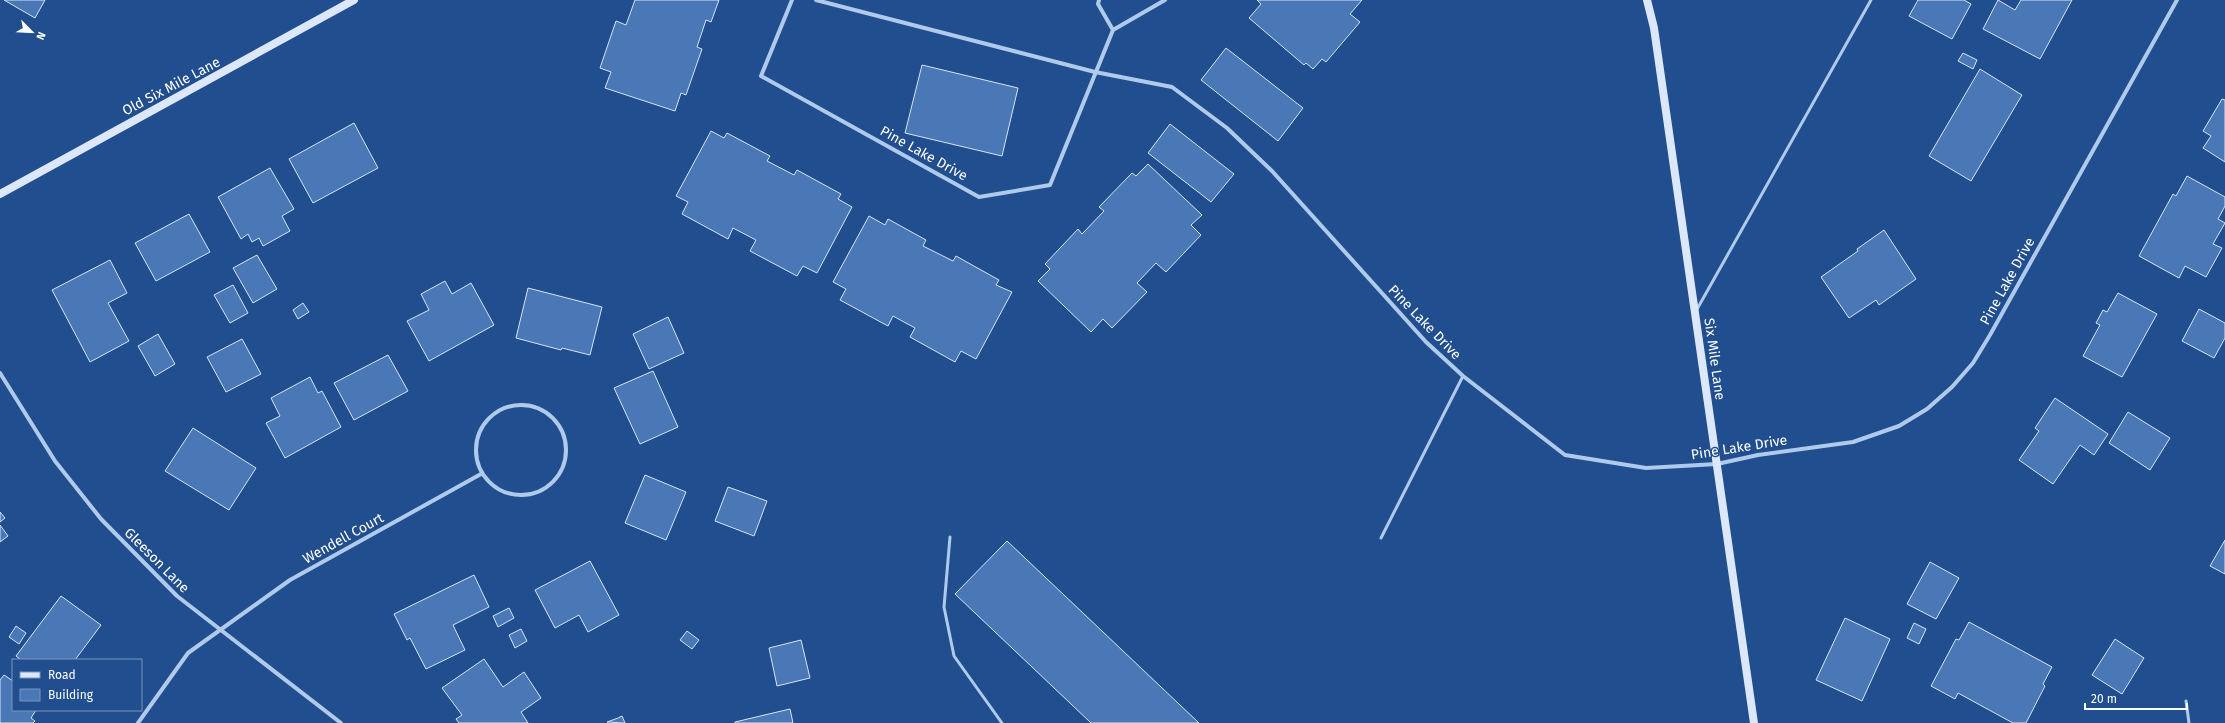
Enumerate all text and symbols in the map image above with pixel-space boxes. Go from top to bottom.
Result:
north arrow [12,12,52,52]
text: N [33,30,48,42]
street label: Old Six Mile Lane [119,53,223,119]
street label: Pine Lake Drive [877,122,970,184]
street label: Pine Lake Drive [1976,235,2038,328]
street label: Pine Lake Drive [1385,281,1465,363]
street label: Six Mile Lane [1700,317,1729,401]
street label: Pine Lake Drive [1690,431,1788,463]
street label: Wendell Court [300,509,387,568]
street label: Gleeson Lane [121,524,193,596]
legend [12,659,142,711]
text: Road [48,668,76,682]
scale bar [2085,685,2187,711]
text: Building [48,688,94,702]
text: 20 m [2091,692,2117,706]

